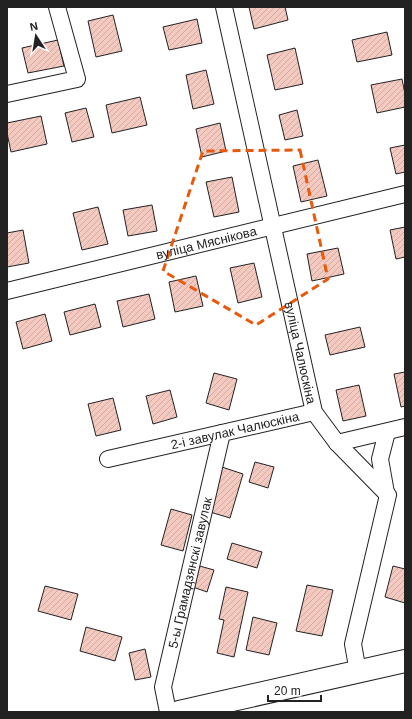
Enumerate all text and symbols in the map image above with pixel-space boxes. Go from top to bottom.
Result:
north arrow [16,16,56,56]
text: N [29,20,39,33]
street label: вуліца Мяснікова [154,223,259,262]
street label: вуліца Чалюскіна [282,300,319,406]
street label: 2-і завулак Чалюскіна [169,409,301,452]
street label: 5-ы Грамадзянскі завулак [165,495,215,650]
scale bar [268,677,321,703]
text: 20 m [274,684,301,698]

